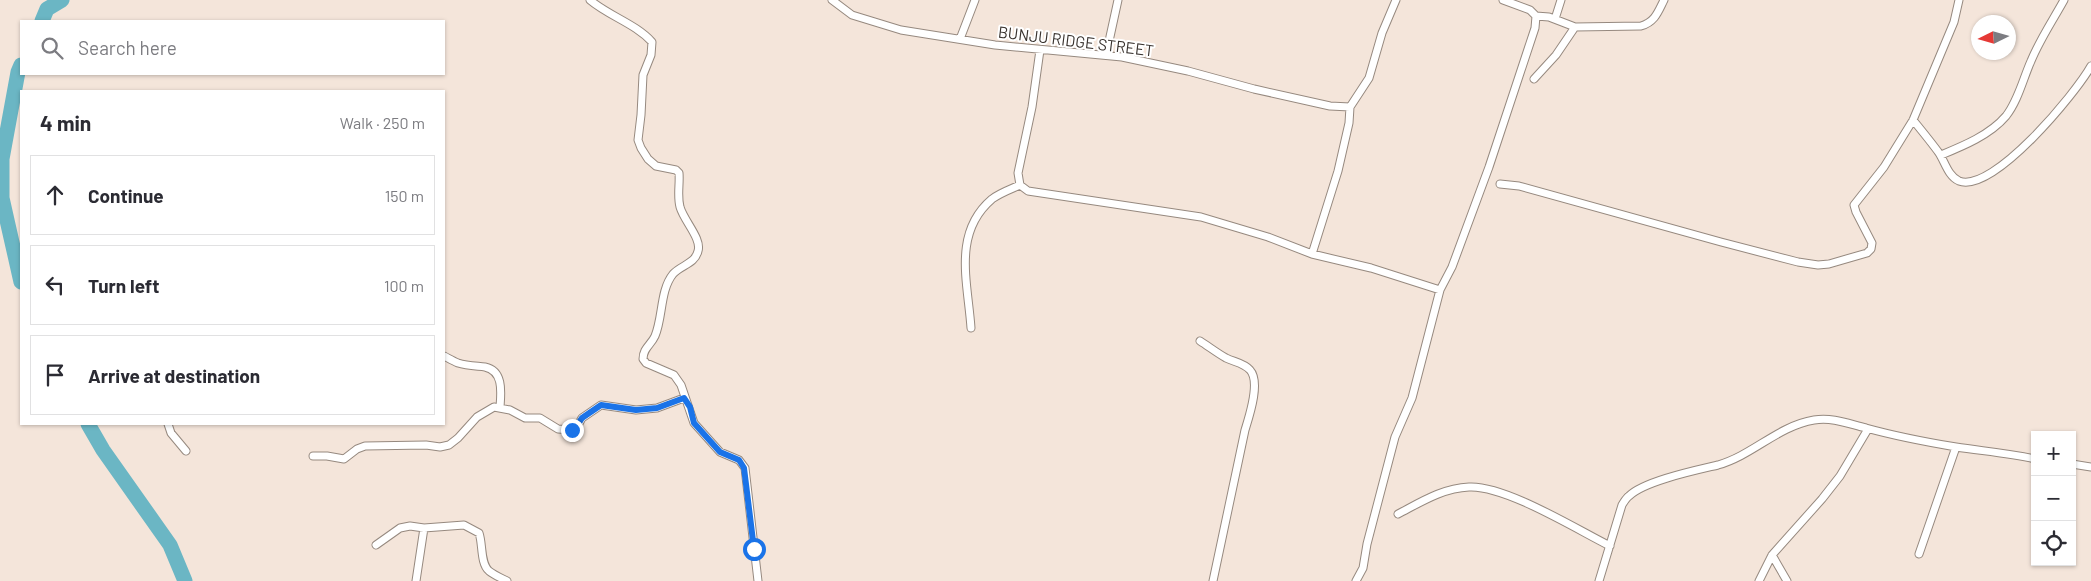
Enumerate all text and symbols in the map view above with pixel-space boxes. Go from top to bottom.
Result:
north arrow [1971,15,2016,60]
search box [20,20,445,75]
street label: BUNJU RIDGE STREET [997,22,1155,59]
icon: search [38,34,66,62]
text: Search here [78,36,177,59]
text: 4 min [40,110,91,135]
text: Walk · 250 m [340,113,425,132]
icon: ahead [41,181,69,209]
text: Continue [88,184,164,207]
text: 150 m [385,186,424,205]
icon: left [41,271,69,299]
text: Turn left [88,274,159,297]
text: 100 m [384,276,424,295]
icon: arrive [41,361,69,389]
text: Arrive at destination [88,364,260,387]
route end [561,419,584,442]
map controls [2031,431,2076,566]
button: + [2031,431,2076,476]
button: − [2031,476,2076,521]
button: locate [2031,521,2076,566]
route start [743,538,766,561]

